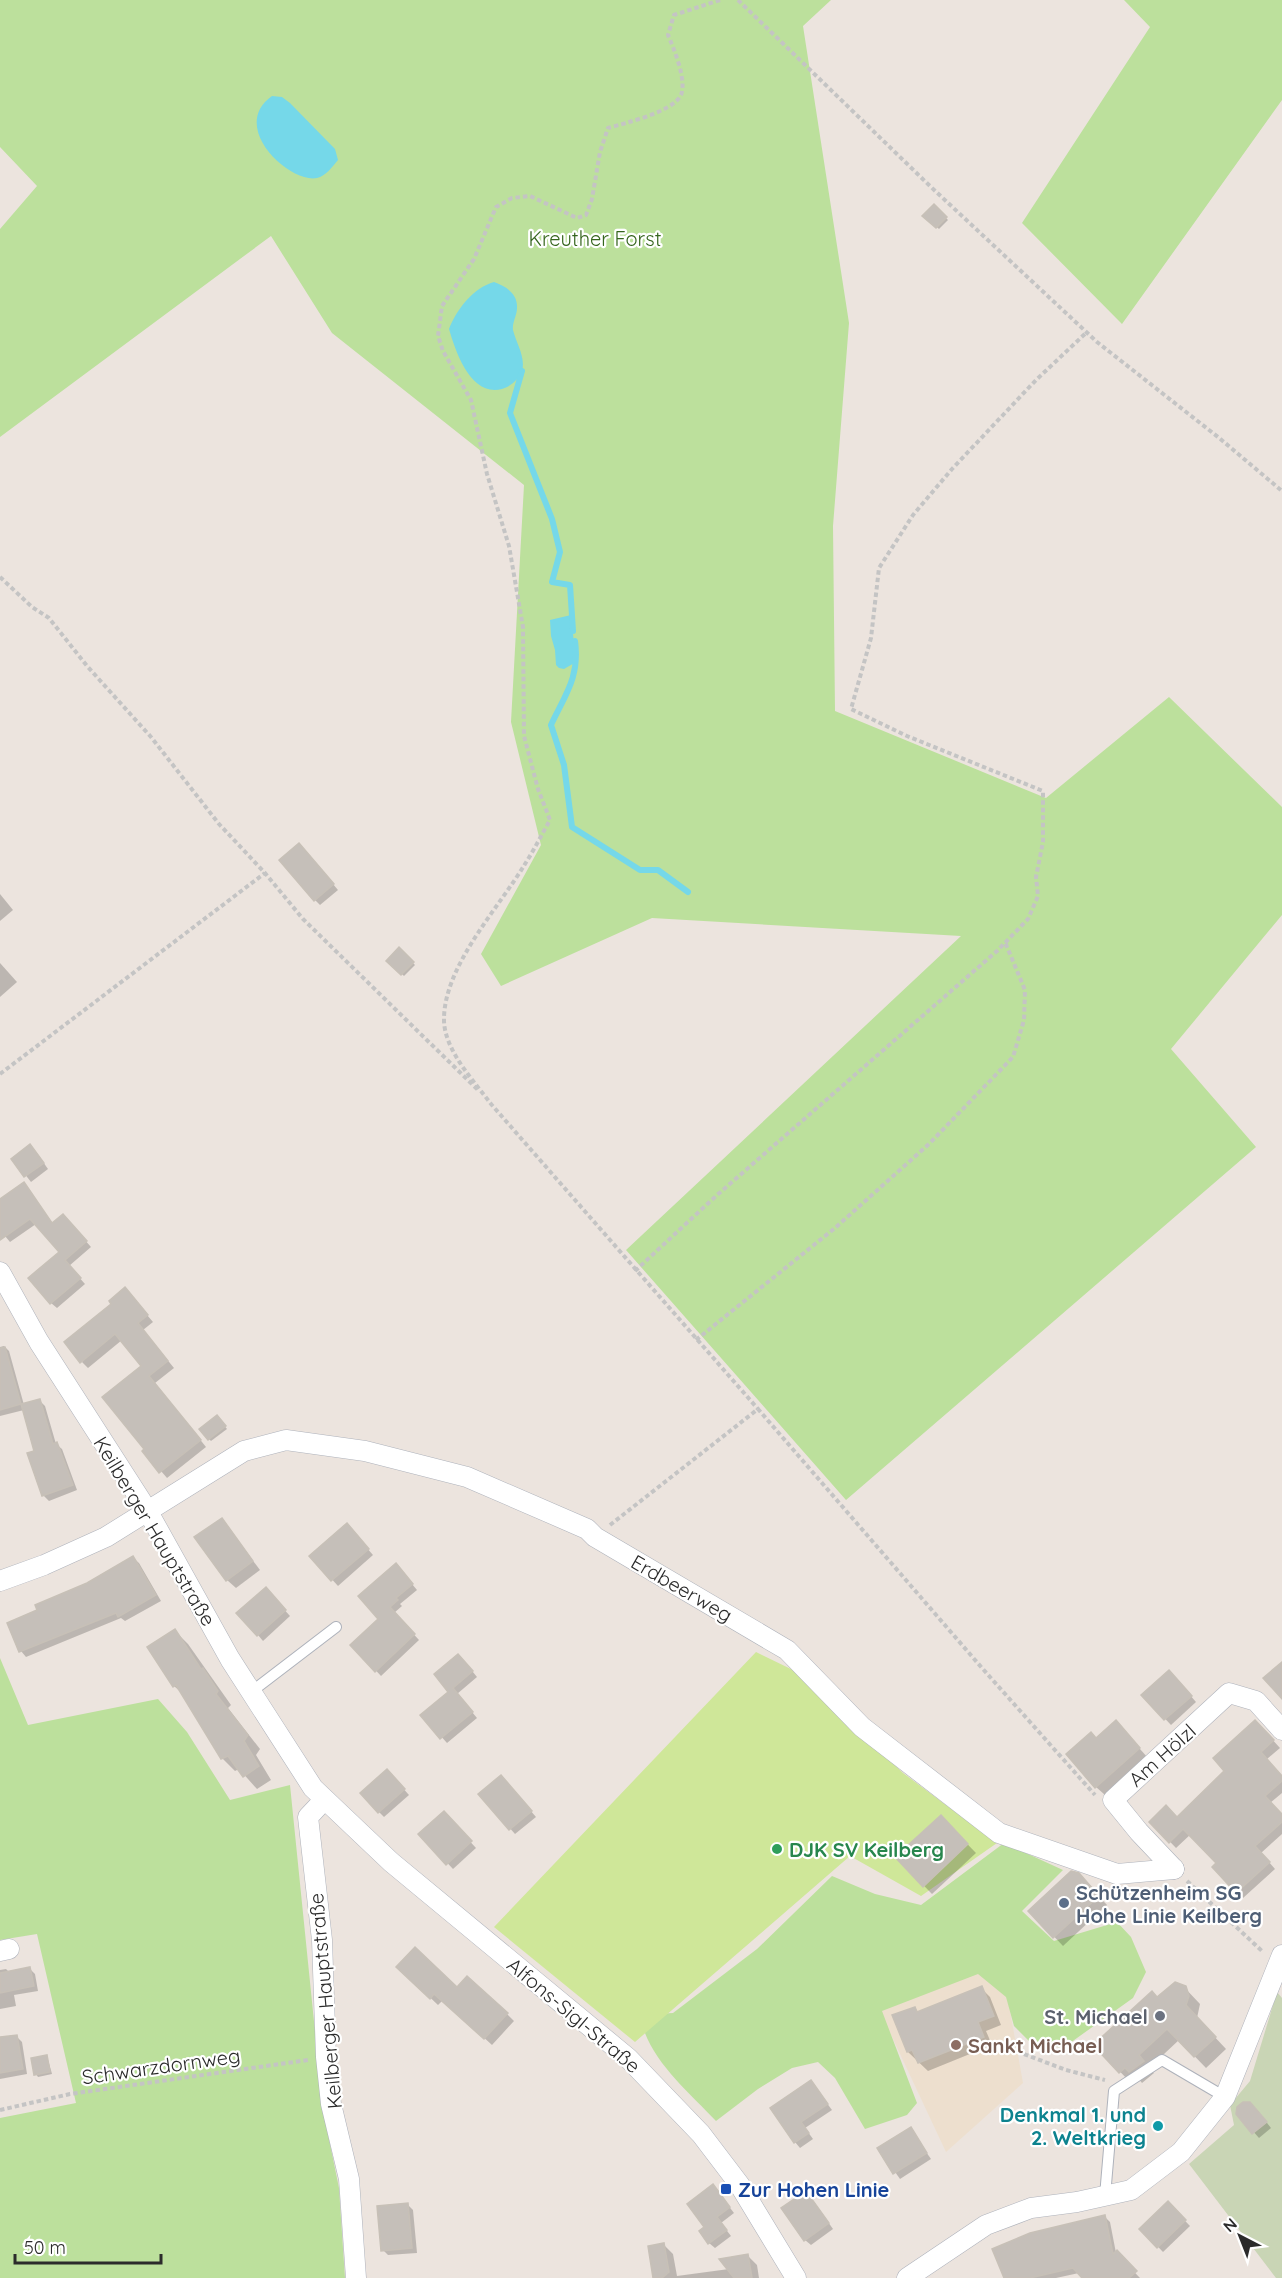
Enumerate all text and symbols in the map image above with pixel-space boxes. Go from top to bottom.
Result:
park label: Kreuther Forst [529,226,662,251]
street label: Keilberger Hauptstraße [88,1432,222,1630]
street label: Erdbeerweg [627,1549,737,1627]
street label: Am Hölzl [1123,1718,1201,1792]
place label: DJK SV Keilberg [789,1837,944,1862]
marker: DJK SV Keilberg [770,1842,784,1856]
place label: Schützenheim SG Hohe Linie Keilberg [1076,1880,1262,1928]
street label: Keilberger Hauptstraße [303,1892,347,2110]
marker: Schützenheim SG Hohe Linie Keilberg [1057,1896,1071,1910]
street label: Alfons-Sigl-Straße [502,1952,646,2078]
place label: St. Michael [1044,2004,1148,2029]
marker: St. Michael [1153,2009,1167,2023]
place label: Sankt Michael [968,2033,1103,2058]
marker: Sankt Michael [949,2038,963,2052]
street label: Schwarzdornweg [80,2043,242,2089]
place label: Denkmal 1. und 2. Weltkrieg [1000,2102,1146,2150]
marker: Denkmal 1. und 2. Weltkrieg [1151,2119,1165,2133]
place label: Zur Hohen Linie [738,2177,889,2202]
marker: Zur Hohen Linie [719,2182,733,2196]
north arrow [1210,2206,1270,2266]
text: N [1219,2213,1241,2236]
scale bar [15,2227,160,2265]
text: 50 m [24,2236,66,2259]

